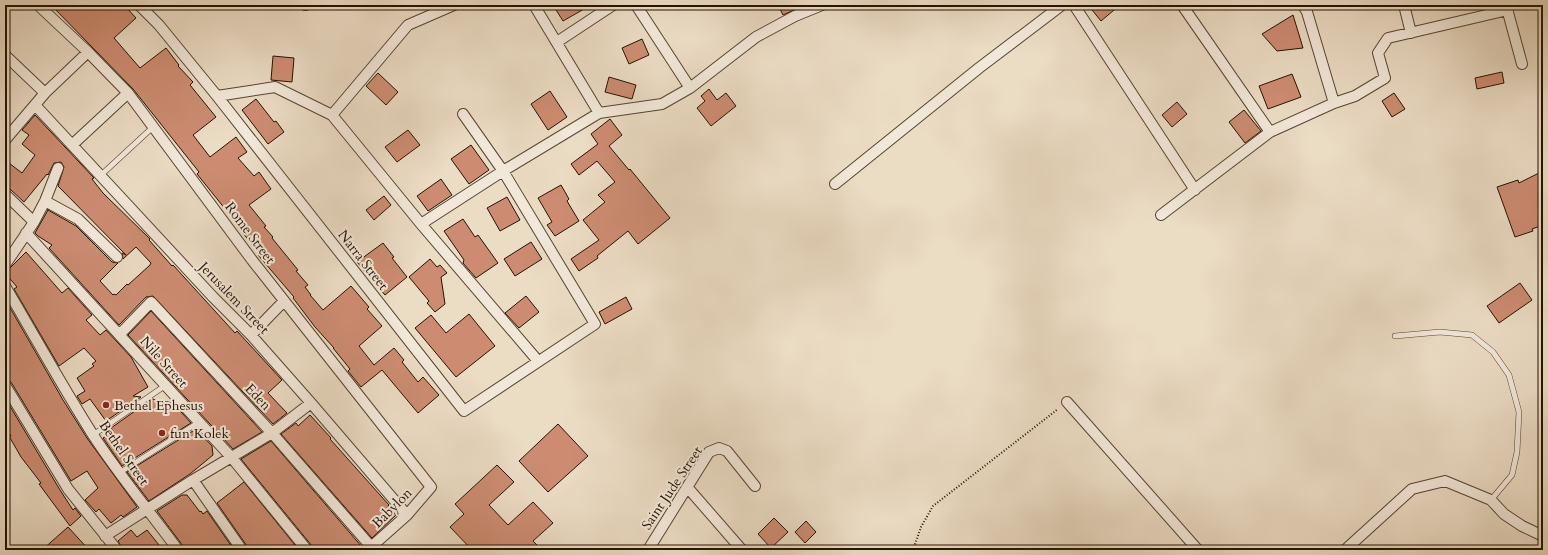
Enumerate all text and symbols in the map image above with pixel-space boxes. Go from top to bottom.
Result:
street label: Rome Street [220,198,280,268]
street label: Narra Street [333,226,393,295]
street label: Jerusalem Street [193,256,274,339]
street label: Nile Street [136,332,193,392]
street label: Eden [241,379,275,415]
place label: Bethel Ephesus [114,396,203,415]
marker: Bethel Ephesus [101,400,111,410]
street label: Bethel Street [95,417,154,490]
place label: fun Kolek [170,424,230,443]
marker: fun Kolek [157,428,167,438]
street label: Saint Jude Street [637,442,707,533]
street label: Babylon [368,484,416,532]

